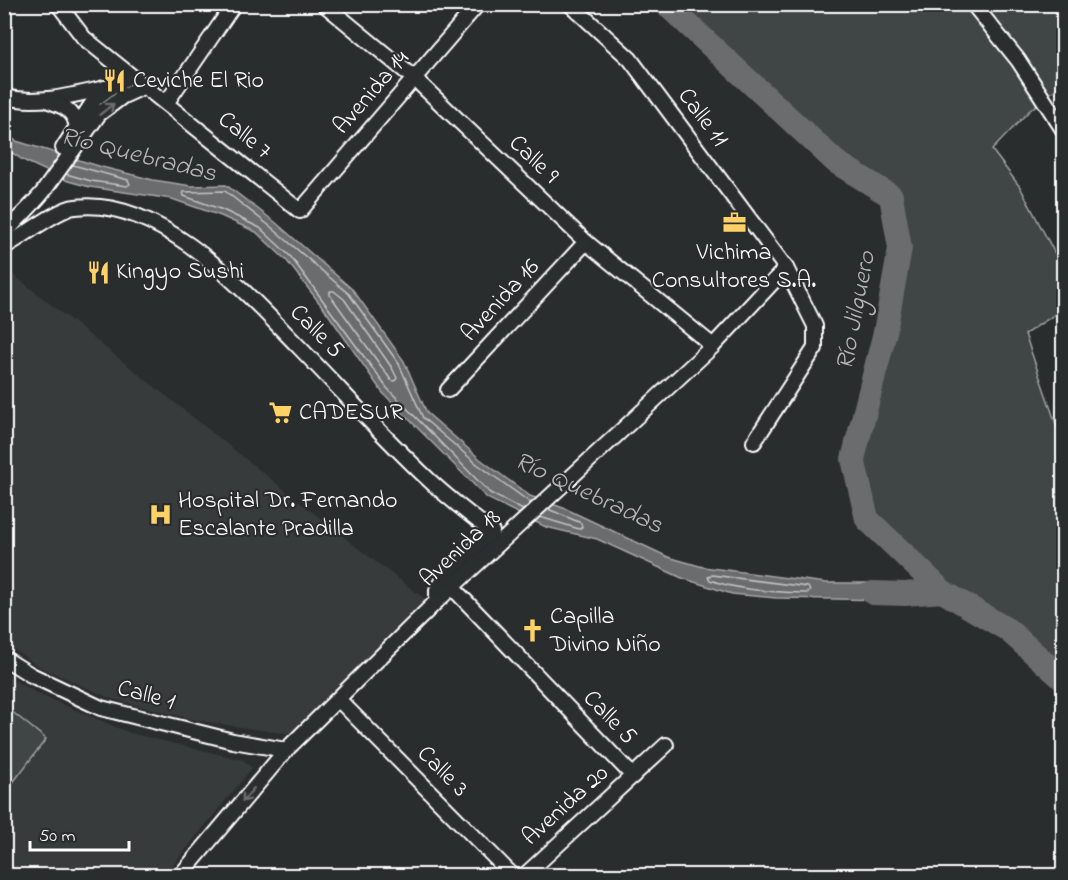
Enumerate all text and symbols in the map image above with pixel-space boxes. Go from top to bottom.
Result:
street label: Avenida 14 [325,43,419,143]
place label: Ceviche El Rio [133,64,264,99]
restaurant icon: Ceviche El Rio [102,68,128,94]
street label: Calle 11 [668,81,736,155]
one-way arrow [98,102,114,115]
street label: Calle 7 [209,103,279,169]
water label: Río Quebradas [56,118,221,194]
street label: Calle 9 [500,127,567,193]
office icon: Vichima Consultores S.A. [721,210,747,236]
place label: Vichima Consultores S.A. [652,236,816,299]
water label: Río Jilguero [827,247,887,374]
street label: Avenida 16 [453,251,549,350]
place label: Kingyo Sushi [116,255,244,291]
restaurant icon: Kingyo Sushi [85,259,111,285]
street label: Calle 5 [281,297,351,367]
place label: CADESUR [299,396,404,431]
supermarket icon: CADESUR [268,400,294,426]
water label: Río Quebradas [507,443,669,545]
place label: Hospital Dr. Fernando Escalante Pradilla [178,484,397,547]
hospital icon: Hospital Dr. Fernando Escalante Pradilla [147,502,173,528]
street label: Avenida 18 [412,502,510,596]
place label: Capilla Divino Niño [549,600,661,663]
church icon: Capilla Divino Niño [519,618,545,644]
street label: Calle 1 [113,672,179,721]
street label: Calle 5 [574,683,644,754]
street label: Calle 3 [408,738,476,806]
street label: Avenida 20 [515,757,617,855]
one-way arrow [242,787,255,803]
scale bar [30,814,129,852]
text: 50 m [39,824,76,850]

